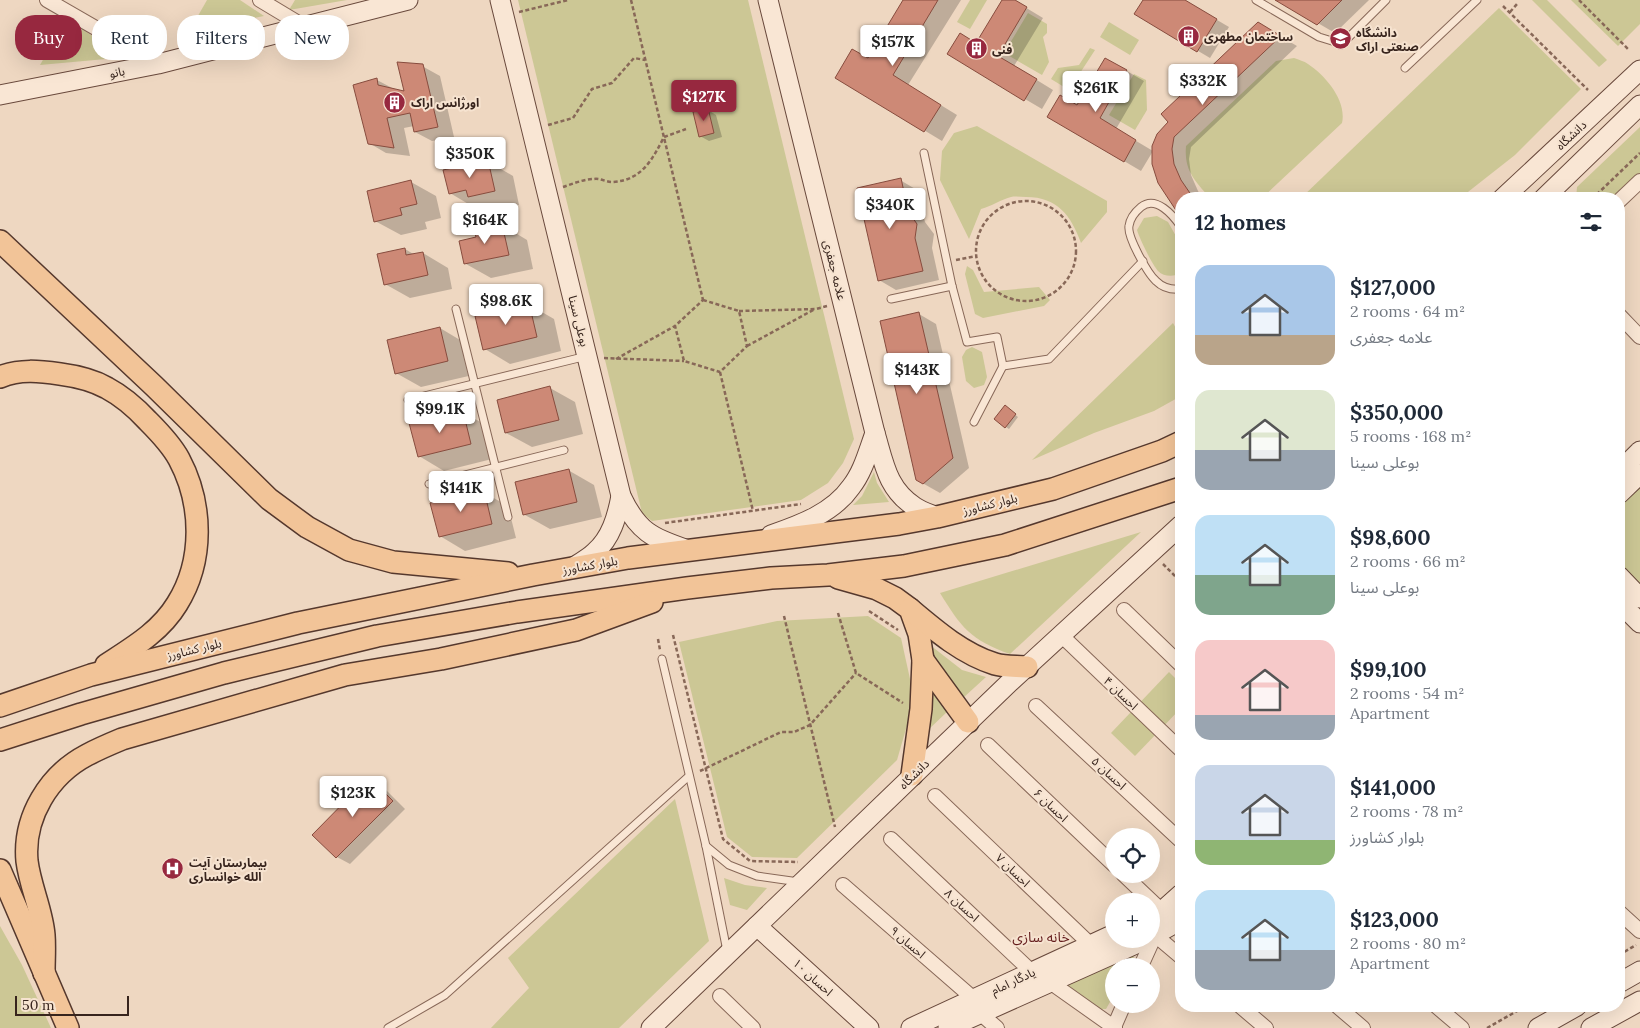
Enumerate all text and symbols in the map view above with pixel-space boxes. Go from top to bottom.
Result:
chip: Buy [15,15,82,60]
chip: Rent [92,15,167,60]
chip: Filters [177,15,265,60]
chip: New [275,15,349,60]
pin: $157K [858,24,928,67]
building icon: ساختمان مطهری [1176,24,1200,48]
place label: دانشگاه صنعتی اراک [1356,25,1419,54]
school or university icon: دانشگاه صنعتی اراک [1328,27,1352,51]
place label: ساختمان مطهری [1204,29,1293,44]
text: $157K [871,31,915,51]
building icon: فنی [964,37,988,61]
place label: فنی [992,42,1012,57]
street label: بانو [108,63,126,81]
pin: $332K [1168,64,1238,106]
pin: $261K [1061,70,1131,113]
text: $332K [1179,70,1227,90]
text: $261K [1073,77,1119,97]
pin: $127K [669,80,739,122]
text: $127K [682,86,726,106]
building icon: اورژانس اراک [383,90,407,114]
place label: اورژانس اراک [411,95,479,110]
street label: دانشگاه [1553,117,1590,153]
pin: $350K [435,136,505,179]
text: $350K [446,143,494,163]
pin: $340K [855,188,925,230]
text: $340K [866,194,914,214]
pin: $164K [450,202,520,245]
icon: filters [1577,208,1605,236]
text: $164K [462,209,508,229]
text: 12 homes [1195,209,1286,236]
street label: علامه جعفری [820,238,850,302]
text: $127,000 [1350,274,1436,301]
pin: $98.6K [465,284,547,326]
icon: home [1235,285,1295,345]
text: $98.6K [480,290,532,310]
street label: بوعلی سینا [565,294,593,348]
text: 2 rooms · 64 m² [1350,301,1465,321]
text: علامه جعفری [1350,327,1432,347]
pin: $143K [882,352,952,395]
text: $143K [894,359,940,379]
pin: $99.1K [399,392,481,434]
text: $99.1K [415,398,465,418]
text: $350,000 [1350,399,1443,426]
icon: home [1235,410,1295,470]
text: 5 rooms · 168 m² [1350,426,1471,446]
text: بوعلی سینا [1350,452,1419,472]
pin: $141K [426,470,496,513]
text: $141K [440,477,482,497]
street label: بلوار کشاورز [960,490,1019,518]
text: $98,600 [1350,524,1431,551]
icon: home [1235,535,1295,595]
text: 2 rooms · 66 m² [1350,551,1466,571]
street label: بلوار کشاورز [560,553,619,577]
text: بوعلی سینا [1350,577,1419,597]
street label: بلوار کشاورز [164,635,223,663]
text: $99,100 [1350,656,1427,683]
icon: home [1235,660,1295,720]
street label: احسان ۴ [1101,673,1141,713]
text: 2 rooms · 54 m² [1350,683,1465,703]
text: Apartment [1350,703,1430,723]
street label: احسان ۵ [1089,753,1130,793]
street label: دانشگاه [896,756,933,792]
text: $141,000 [1350,774,1436,801]
pin: $123K [318,776,388,818]
text: $123K [331,782,375,802]
street label: احسان ۶ [1031,785,1071,825]
icon: home [1235,785,1295,845]
text: 2 rooms · 78 m² [1350,801,1464,821]
text: بلوار کشاورز [1350,827,1424,847]
map controls [1105,828,1160,1013]
button: locate [1105,828,1160,883]
street label: احسان ۷ [993,850,1033,890]
place label: بیمارستان آیت الله خوانساری [189,855,267,884]
hospital icon: بیمارستان آیت الله خوانساری [161,857,185,881]
street label: احسان ۸ [942,885,983,925]
button: + [1105,893,1160,948]
text: $123,000 [1350,906,1439,933]
icon: home [1235,910,1295,970]
street label: احسان ۹ [887,923,929,961]
district label: خانه سازی [1012,928,1070,946]
text: 2 rooms · 80 m² [1350,933,1466,953]
text: Apartment [1350,953,1430,973]
street label: احسان ۱۰ [790,955,836,999]
button: − [1105,958,1160,1013]
street label: یادگار امام [988,964,1038,1000]
scale bar [15,993,129,1016]
text: 50 m [22,996,55,1014]

